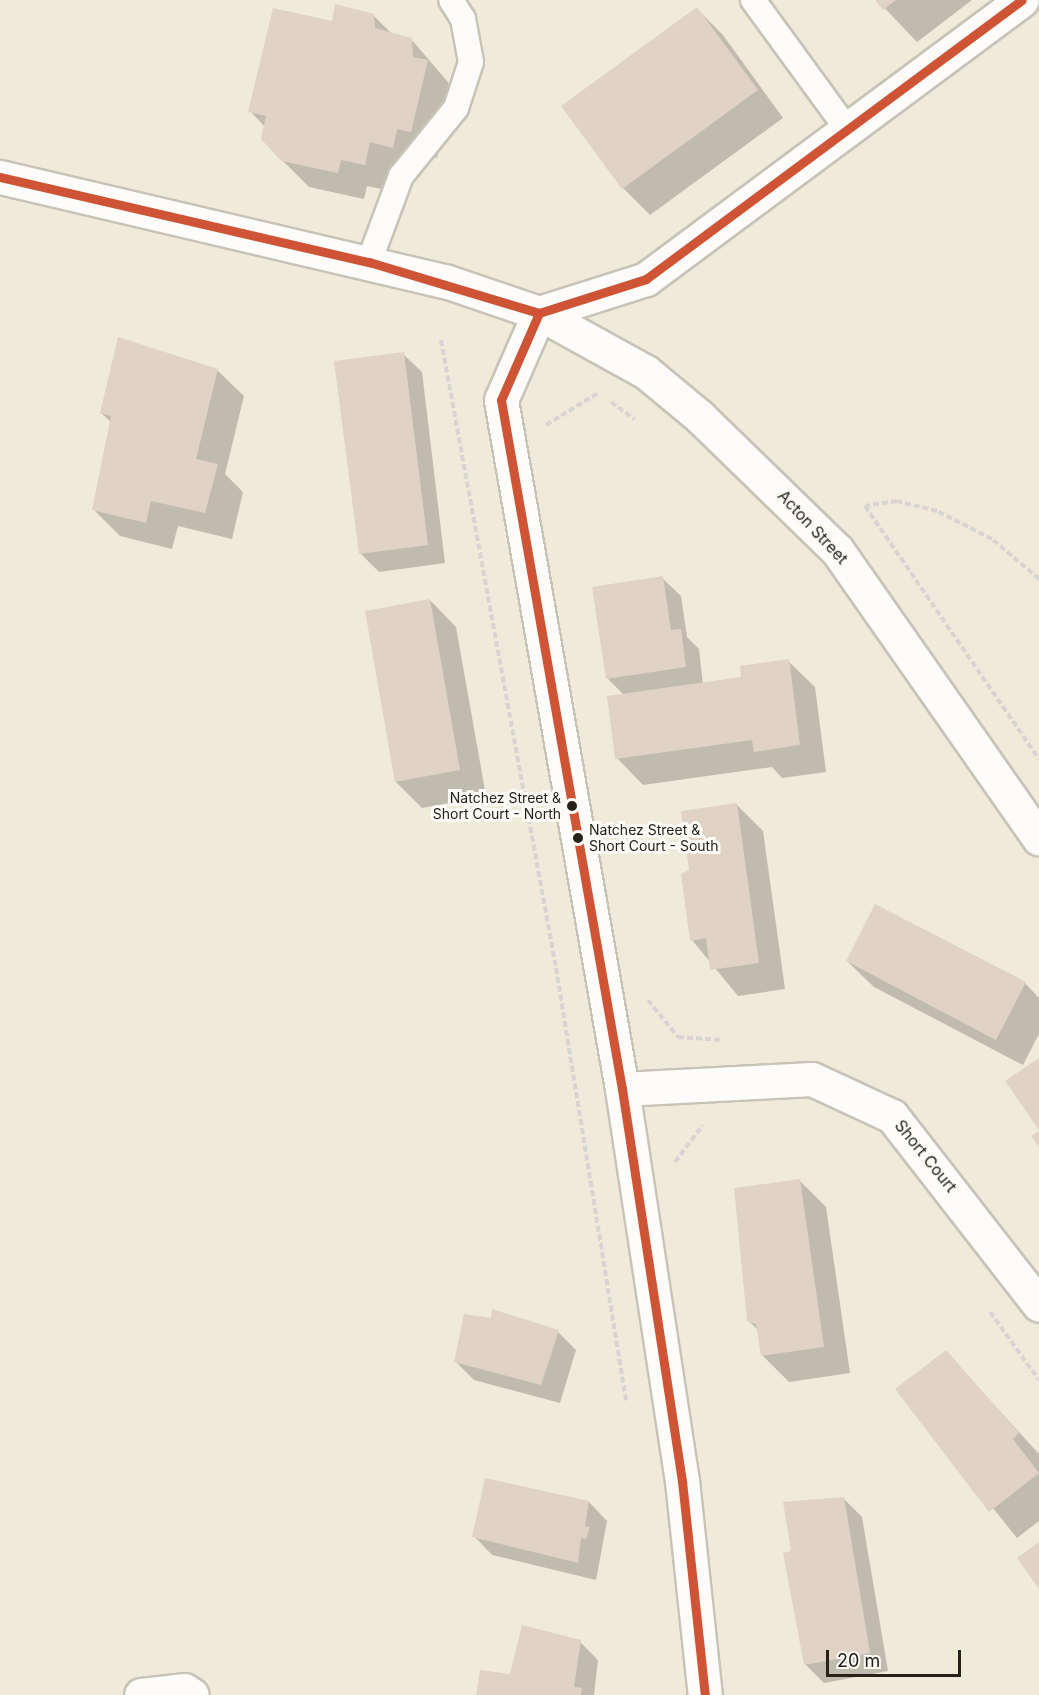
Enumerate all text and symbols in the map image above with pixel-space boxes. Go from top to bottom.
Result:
street label: Acton Street [774,486,852,568]
place label: Natchez Street & Short Court - North [433,790,561,822]
marker: Natchez Street & Short Court - North [566,800,578,812]
place label: Natchez Street & Short Court - South [589,822,718,855]
marker: Natchez Street & Short Court - South [572,832,584,844]
street label: Short Court [891,1116,961,1196]
scale bar [829,1638,964,1676]
text: 20 m [837,1650,880,1671]

